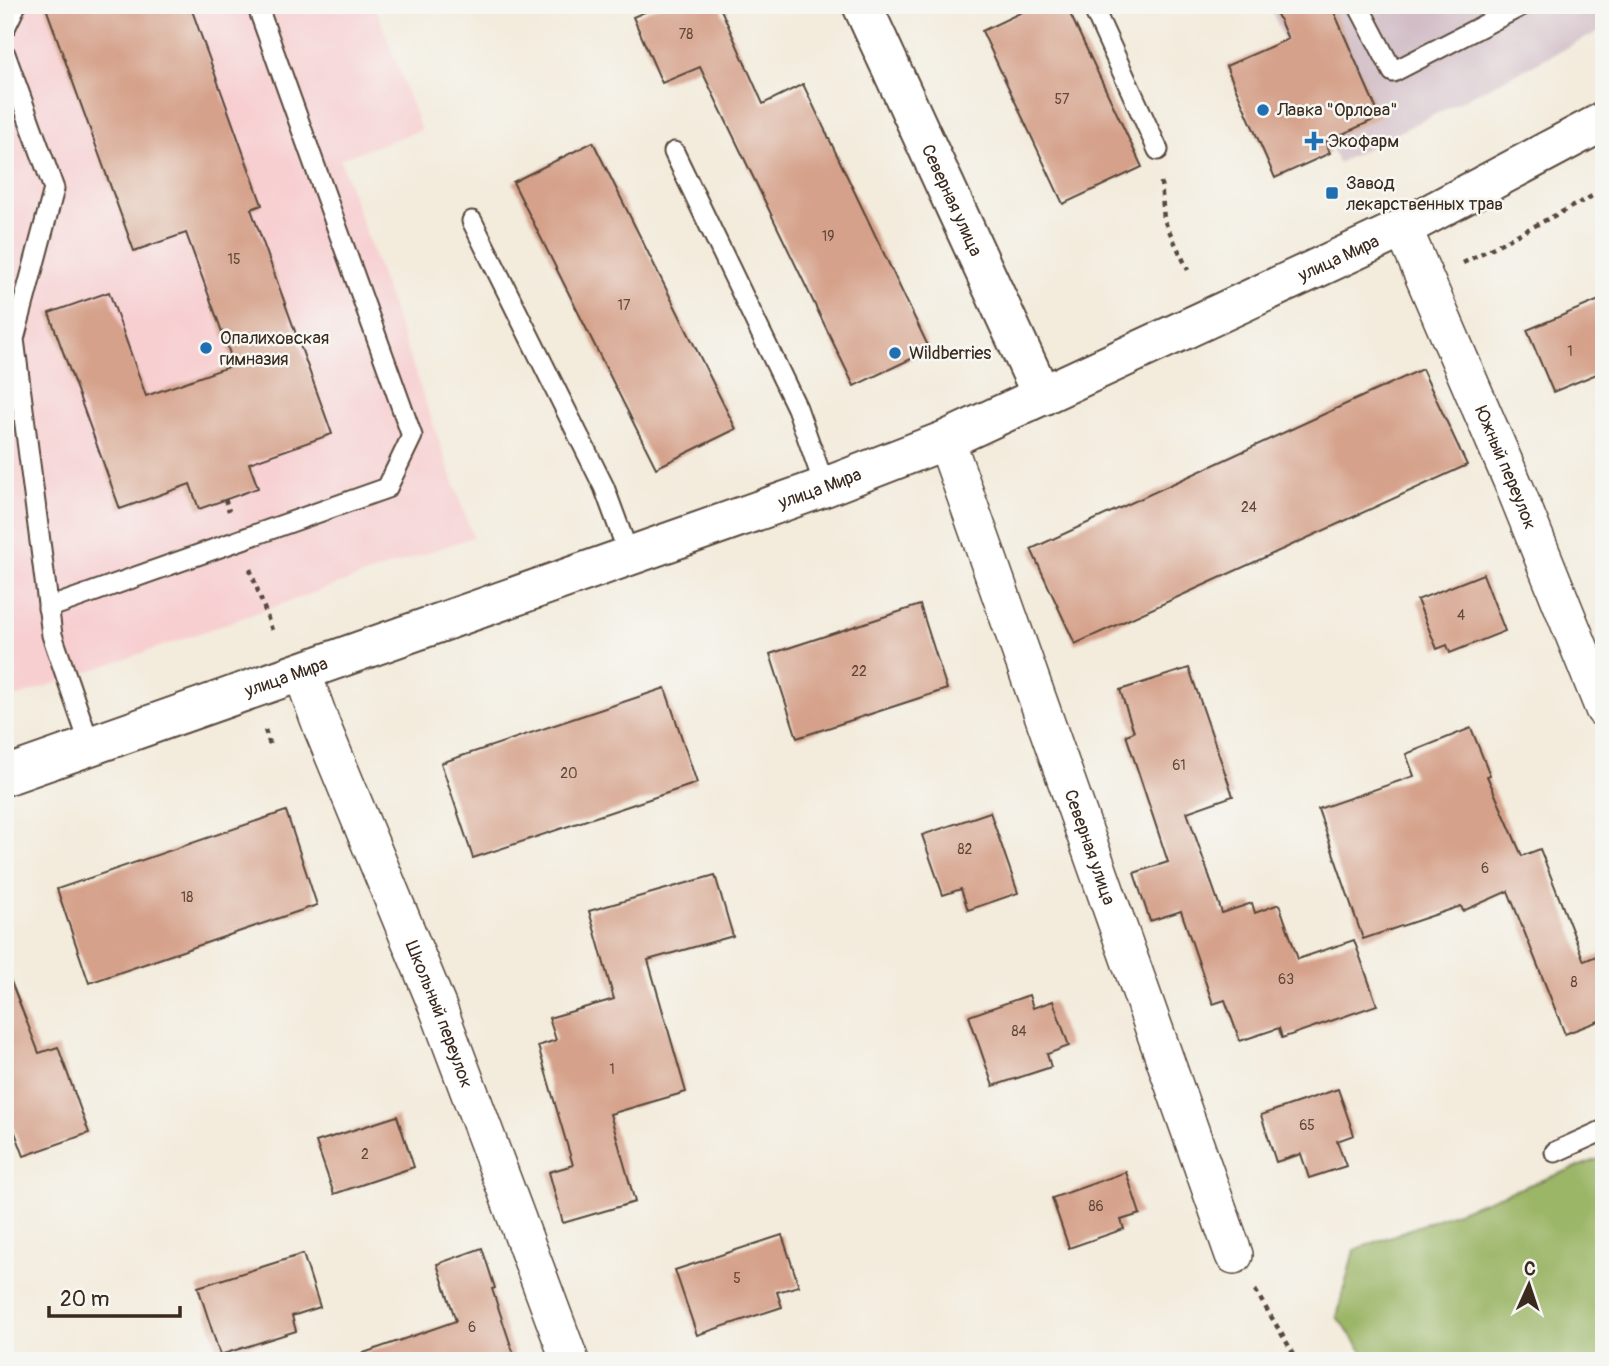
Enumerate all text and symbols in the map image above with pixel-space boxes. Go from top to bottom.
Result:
house number: 78 [679,26,693,43]
house number: 57 [1055,91,1070,108]
place label: Лавка "Орлова" [1276,99,1398,122]
marker: Лавка "Орлова" [1255,102,1271,118]
place label: Экофарм [1328,130,1399,153]
marker: Экофарм [1306,133,1322,149]
street label: Северная улица [916,141,987,260]
place label: Завод лекарственных трав [1346,172,1503,216]
marker: Завод лекарственных трав [1324,185,1340,201]
house number: 19 [822,228,834,245]
street label: улица Мира [1294,230,1383,288]
house number: 15 [227,251,241,268]
house number: 17 [618,297,631,314]
place label: Опалиховская гимназия [220,327,329,371]
marker: Опалиховская гимназия [198,340,214,356]
place label: Wildberries [909,342,991,365]
house number: 1 [1567,343,1573,360]
marker: Wildberries [887,345,903,361]
street label: Южный переулок [1469,403,1542,533]
street label: улица Мира [774,463,865,515]
house number: 24 [1241,499,1257,516]
house number: 4 [1457,607,1465,624]
street label: улица Мира [241,652,331,703]
house number: 22 [851,663,867,680]
house number: 61 [1172,757,1186,774]
house number: 20 [560,765,578,782]
street label: Северная улица [1058,787,1120,908]
house number: 82 [958,841,973,858]
house number: 6 [1481,860,1489,877]
house number: 18 [181,889,193,906]
street label: Школьный переулок [400,938,478,1091]
house number: 63 [1278,971,1294,988]
house number: 8 [1570,974,1578,991]
house number: 84 [1011,1023,1027,1040]
house number: 1 [609,1061,615,1078]
house number: 65 [1299,1117,1315,1134]
house number: 2 [361,1146,369,1163]
house number: 86 [1088,1198,1104,1215]
north arrow [1494,1250,1564,1320]
text: С [1523,1257,1537,1281]
house number: 5 [733,1270,741,1287]
scale bar [49,1275,180,1319]
text: 20 m [60,1286,109,1313]
house number: 6 [468,1319,476,1336]

